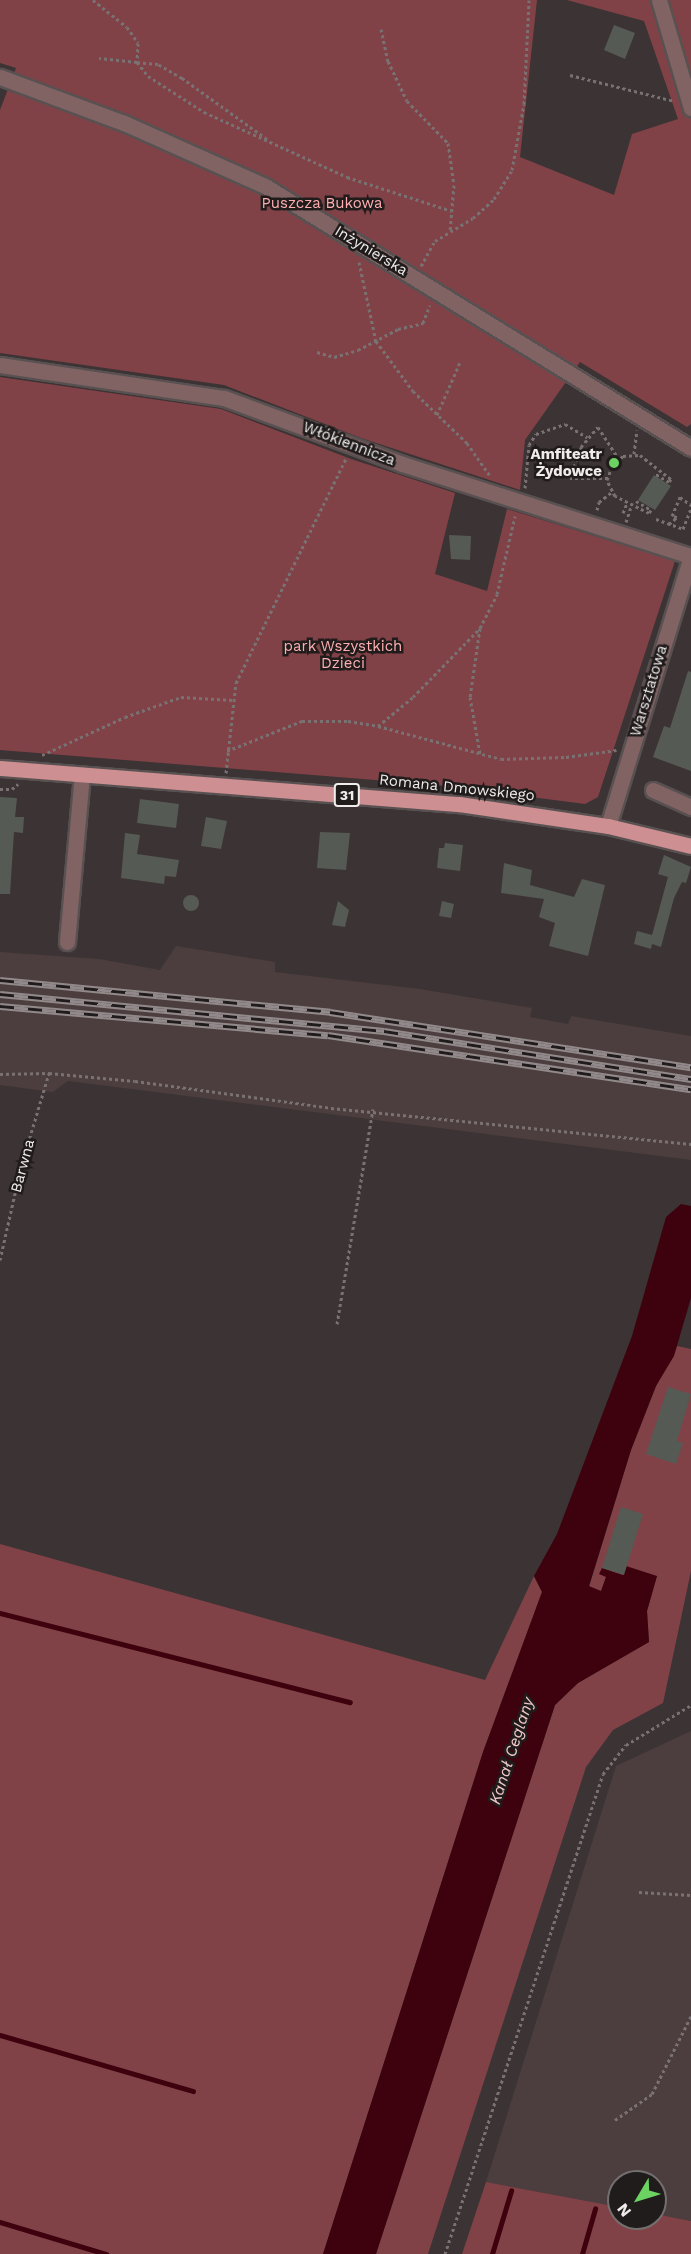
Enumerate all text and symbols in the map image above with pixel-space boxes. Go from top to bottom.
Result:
park label: Puszcza Bukowa [261,195,383,213]
street label: Inżynierska [331,222,411,280]
street label: Włókiennicza [300,418,398,470]
place label: Amfiteatr Żydowce [531,445,602,480]
marker: Amfiteatr Żydowce [607,456,621,470]
park label: park Wszystkich Dzieci [283,637,403,672]
street label: Warsztatowa [627,643,671,739]
street label: Romana Dmowskiego [378,771,536,805]
road number: 31 [334,784,360,806]
street label: Barwna [7,1137,39,1195]
water label: Kanał Ceglany [486,1695,538,1807]
north arrow [607,2170,667,2230]
text: N [613,2200,635,2221]

